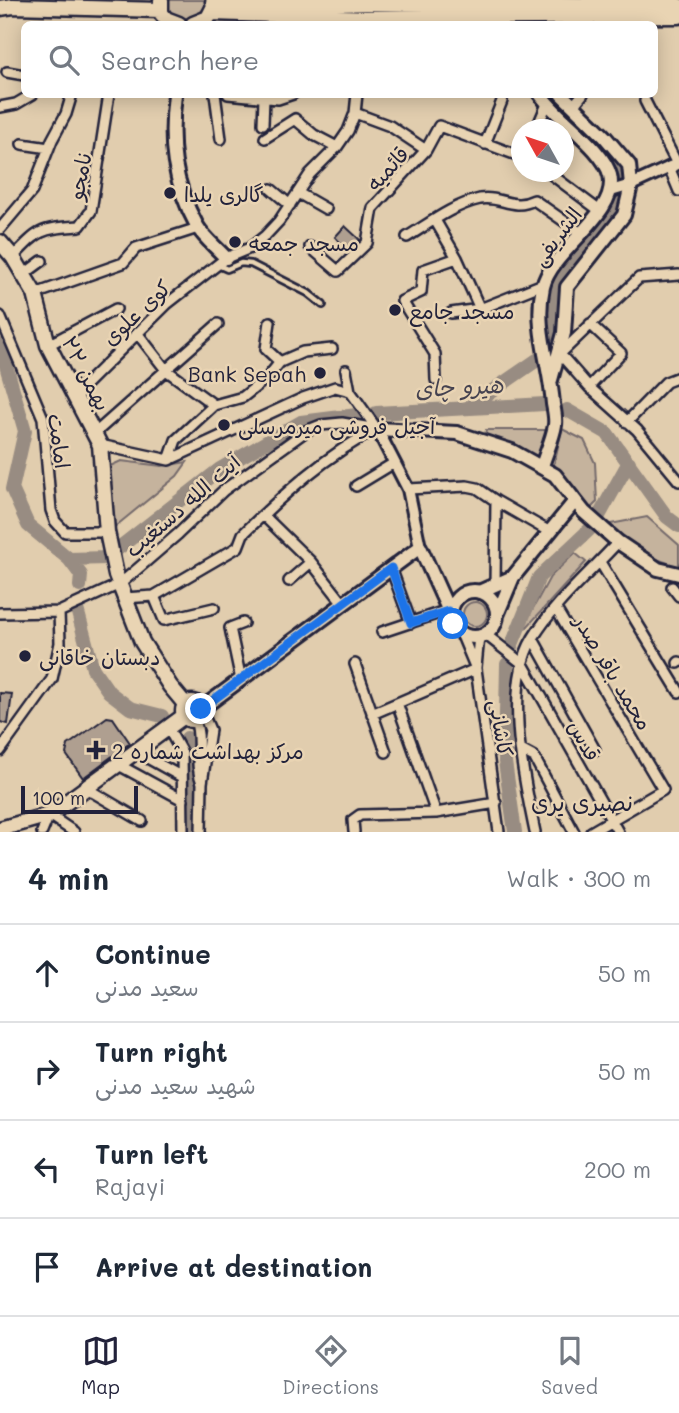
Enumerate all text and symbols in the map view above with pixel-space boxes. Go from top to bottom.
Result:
search box [21,21,658,98]
icon: search [45,41,83,79]
text: Search here [101,43,259,77]
north arrow [511,119,574,182]
street label: قائمیه [360,140,414,196]
street label: نامجو [61,150,98,204]
place label: گالری یلدا [184,180,263,207]
marker: گالری یلدا [162,185,178,201]
street label: الشریفی [525,201,589,272]
place label: مسجد جمعه [249,229,359,256]
marker: مسجد جمعه [227,234,243,250]
street label: کوی علوی [96,273,177,352]
place label: مسجد جامع [409,297,514,327]
marker: مسجد جامع [387,302,403,318]
street label: ۲۲ بهمن [56,331,117,415]
place label: Bank Sepah [188,360,306,387]
marker: Bank Sepah [312,365,328,381]
water label: هیرو چای [414,369,504,404]
street label: امامت [43,412,77,470]
place label: آجیل فروشی میرمرسلی [238,412,436,441]
marker: آجیل فروشی میرمرسلی [216,417,232,433]
street label: آیت الله دستغیب [119,447,246,563]
route start [437,608,468,639]
street label: محمد باقر صدر [567,608,659,735]
place label: دبستان خاقانی [39,643,160,672]
marker: دبستان خاقانی [17,648,33,664]
route end [185,693,216,724]
street label: کاشانی [482,698,520,759]
street label: قدس [563,715,607,765]
place label: مرکز بهداشت شماره 2 [112,737,304,765]
marker: مرکز بهداشت شماره 2 [86,740,106,760]
scale bar [21,783,138,815]
text: 100 m [32,785,85,810]
district label: نصیری یری [531,787,633,817]
text: 4 min [28,858,109,898]
text: Walk · 300 m [506,863,651,893]
text: Continue [95,937,211,971]
icon: ahead [28,954,66,992]
text: 50 m [598,958,651,988]
text: سعید مدنی [95,972,199,1002]
text: Turn right [95,1035,228,1069]
icon: right [28,1052,66,1090]
text: 50 m [598,1056,651,1086]
text: شهید سعید مدنی [95,1070,256,1100]
text: Turn left [95,1137,208,1171]
icon: left [28,1150,66,1188]
text: 200 m [584,1154,651,1184]
text: Rajayi [95,1171,165,1201]
icon: arrive [28,1248,66,1286]
text: Arrive at destination [95,1250,372,1284]
tab: Map [81,1332,120,1399]
tab: Directions [282,1332,379,1399]
tab: Saved [541,1332,598,1399]

